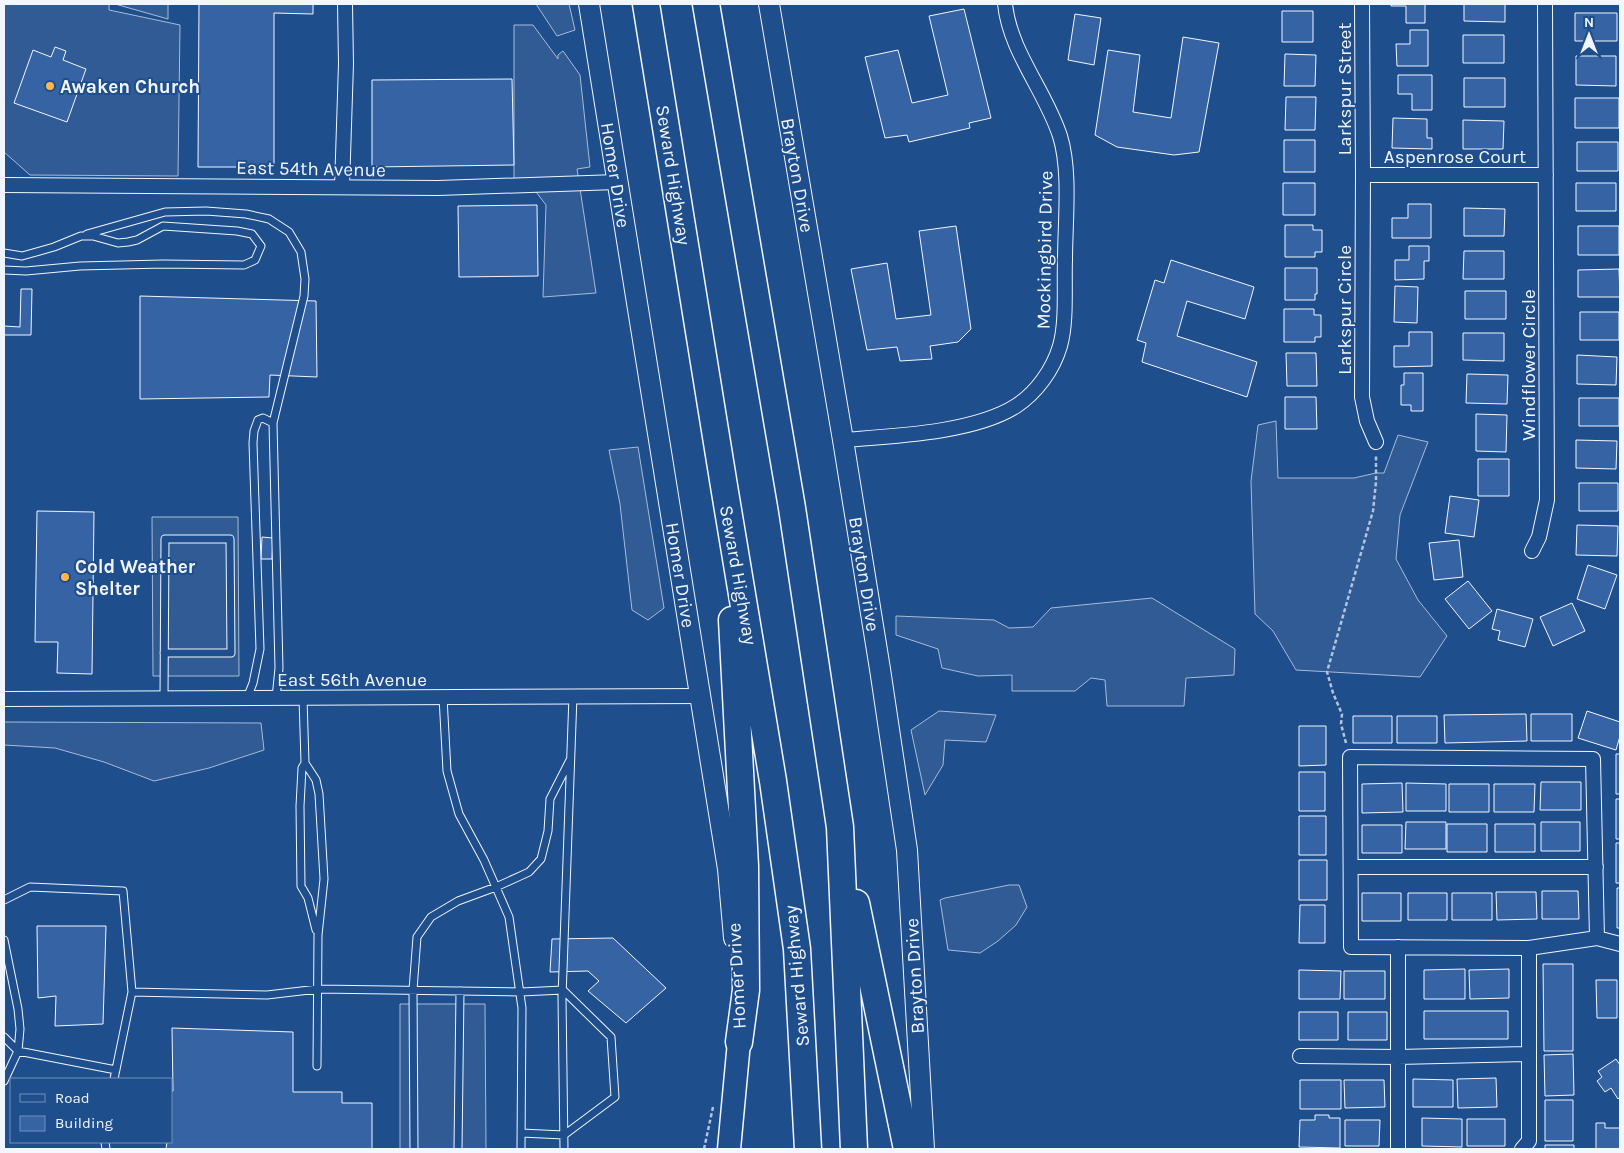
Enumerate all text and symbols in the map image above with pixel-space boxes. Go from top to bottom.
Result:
north arrow [1564,10,1614,60]
text: N [1584,14,1594,31]
street label: Larkspur Street [1334,22,1356,156]
place label: Awaken Church [60,76,200,98]
marker: Awaken Church [44,80,56,92]
street label: Seward Highway [651,103,695,247]
street label: Brayton Drive [776,116,818,234]
street label: Homer Drive [596,121,634,229]
street label: Aspenrose Court [1384,146,1526,168]
street label: East 54th Avenue [236,157,386,181]
street label: Mockingbird Drive [1033,170,1057,330]
street label: Larkspur Circle [1334,245,1356,375]
street label: Windflower Circle [1518,289,1540,441]
street label: Seward Highway [715,503,761,647]
street label: Brayton Drive [844,515,884,633]
street label: Homer Drive [661,521,699,629]
place label: Cold Weather Shelter [75,556,196,600]
marker: Cold Weather Shelter [59,571,71,583]
street label: East 56th Avenue [277,669,427,691]
street label: Seward Highway [780,904,814,1047]
street label: Brayton Drive [901,918,929,1034]
street label: Homer Drive [723,922,751,1030]
legend [10,1078,172,1143]
text: Road [55,1089,90,1107]
text: Building [55,1114,113,1132]

